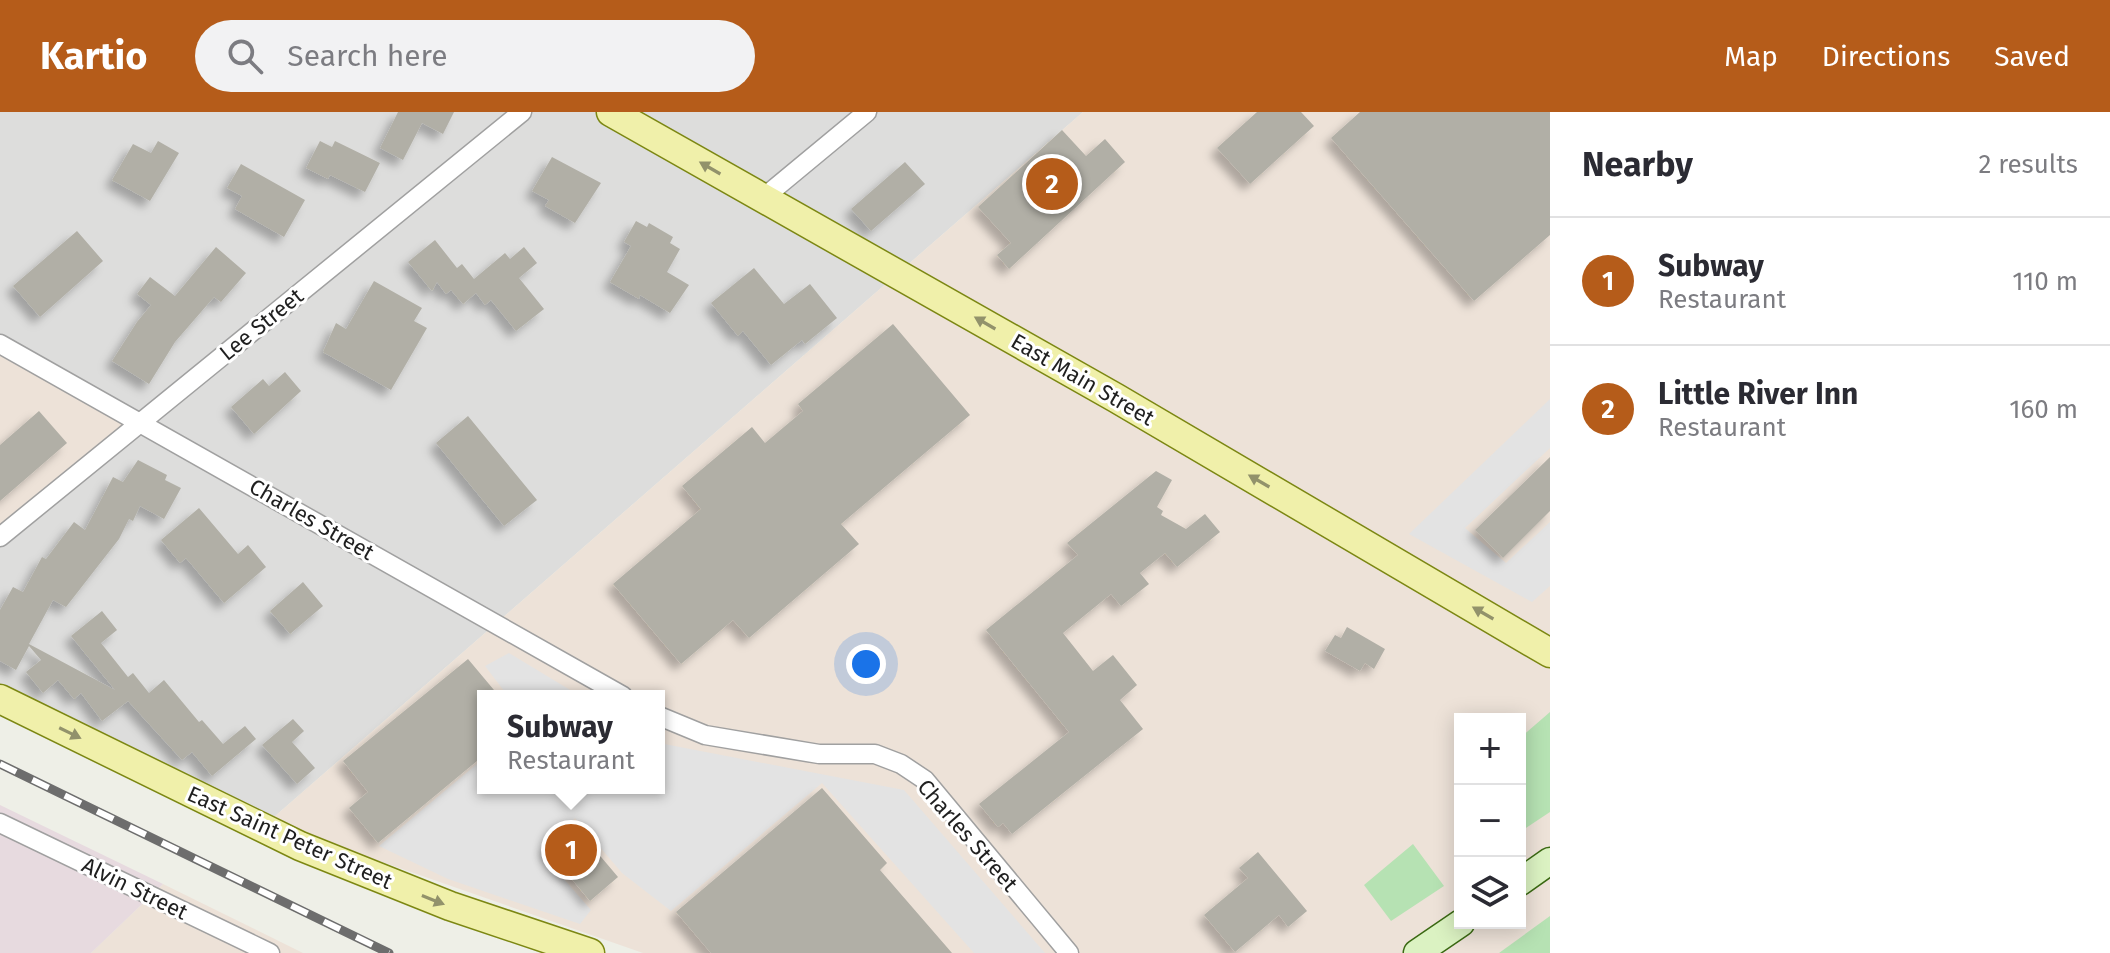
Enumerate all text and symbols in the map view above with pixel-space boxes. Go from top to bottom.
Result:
search box [195,20,755,92]
text: Kartio [40,33,147,79]
icon: search [223,34,267,78]
text: Search here [287,38,448,74]
text: Map [1724,40,1778,73]
text: Directions [1822,40,1950,73]
text: Saved [1994,40,2070,73]
text: Nearby [1582,144,1693,185]
text: 2 results [1978,149,2078,180]
pin: 2 [1026,154,1078,214]
one-way arrow [699,161,721,175]
text: Subway [1658,248,1764,284]
text: 1 [1602,266,1614,297]
text: 110 m [2012,266,2078,297]
street label: Lee Street [214,282,309,366]
text: Restaurant [1658,284,1786,315]
one-way arrow [974,316,996,330]
street label: East Main Street [1006,327,1159,431]
text: Little River Inn [1658,376,1858,412]
text: 2 [1601,394,1615,425]
text: 160 m [2009,394,2078,425]
text: Restaurant [1658,412,1786,443]
street label: Charles Street [245,473,379,566]
one-way arrow [1248,474,1270,488]
one-way arrow [1471,606,1494,620]
your location [846,644,886,684]
popup [477,690,665,794]
text: Subway [507,709,613,745]
map controls [1454,713,1526,929]
button: + [1454,713,1526,785]
one-way arrow [58,726,82,740]
text: Restaurant [507,745,635,776]
street label: Charles Street [912,774,1024,897]
street label: East Saint Peter Street [183,780,397,895]
button: − [1454,785,1526,857]
pin: 1 [545,820,597,880]
street label: Alvin Street [78,851,192,926]
button: layers [1454,857,1526,929]
one-way arrow [421,894,445,907]

